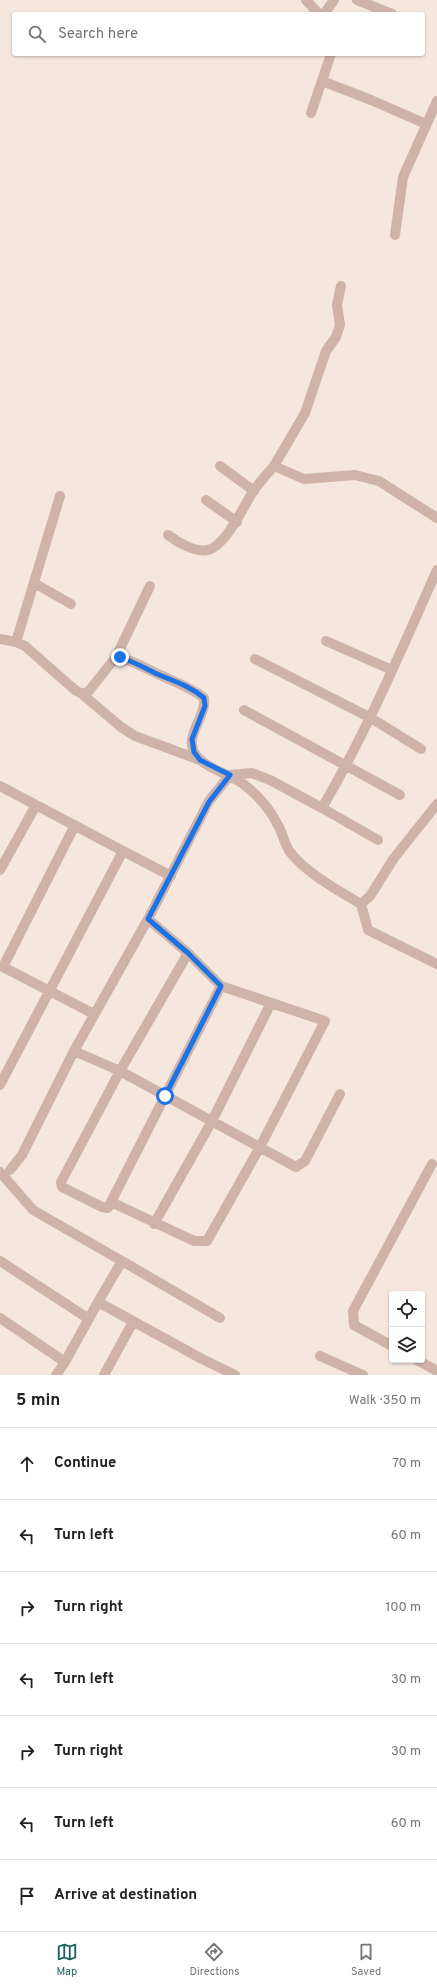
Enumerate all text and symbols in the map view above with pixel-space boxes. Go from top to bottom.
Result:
search box [12,12,425,56]
icon: search [26,23,48,45]
text: Search here [58,25,138,44]
route end [111,648,129,666]
route start [156,1087,174,1105]
map controls [389,1291,425,1363]
button: locate [389,1291,425,1327]
button: layers [389,1327,425,1363]
text: 5 min [16,1390,60,1412]
text: Walk · 350 m [349,1393,421,1409]
icon: ahead [16,1453,38,1475]
text: Continue [54,1454,116,1473]
text: 70 m [392,1456,421,1472]
icon: left [16,1525,38,1547]
text: Turn left [54,1526,114,1545]
text: 60 m [391,1528,421,1544]
icon: right [16,1597,38,1619]
text: Turn right [54,1598,123,1617]
text: 100 m [385,1600,421,1616]
icon: left [16,1669,38,1691]
text: Turn left [54,1670,114,1689]
text: 30 m [391,1672,421,1688]
icon: right [16,1741,38,1763]
text: Turn right [54,1742,123,1761]
text: 30 m [391,1744,421,1760]
icon: left [16,1813,38,1835]
text: Turn left [54,1814,114,1833]
text: 60 m [391,1816,421,1832]
icon: arrive [16,1885,38,1907]
text: Arrive at destination [54,1886,197,1905]
tab: Map [56,1941,78,1979]
tab: Directions [189,1941,239,1979]
tab: Saved [351,1941,381,1979]

